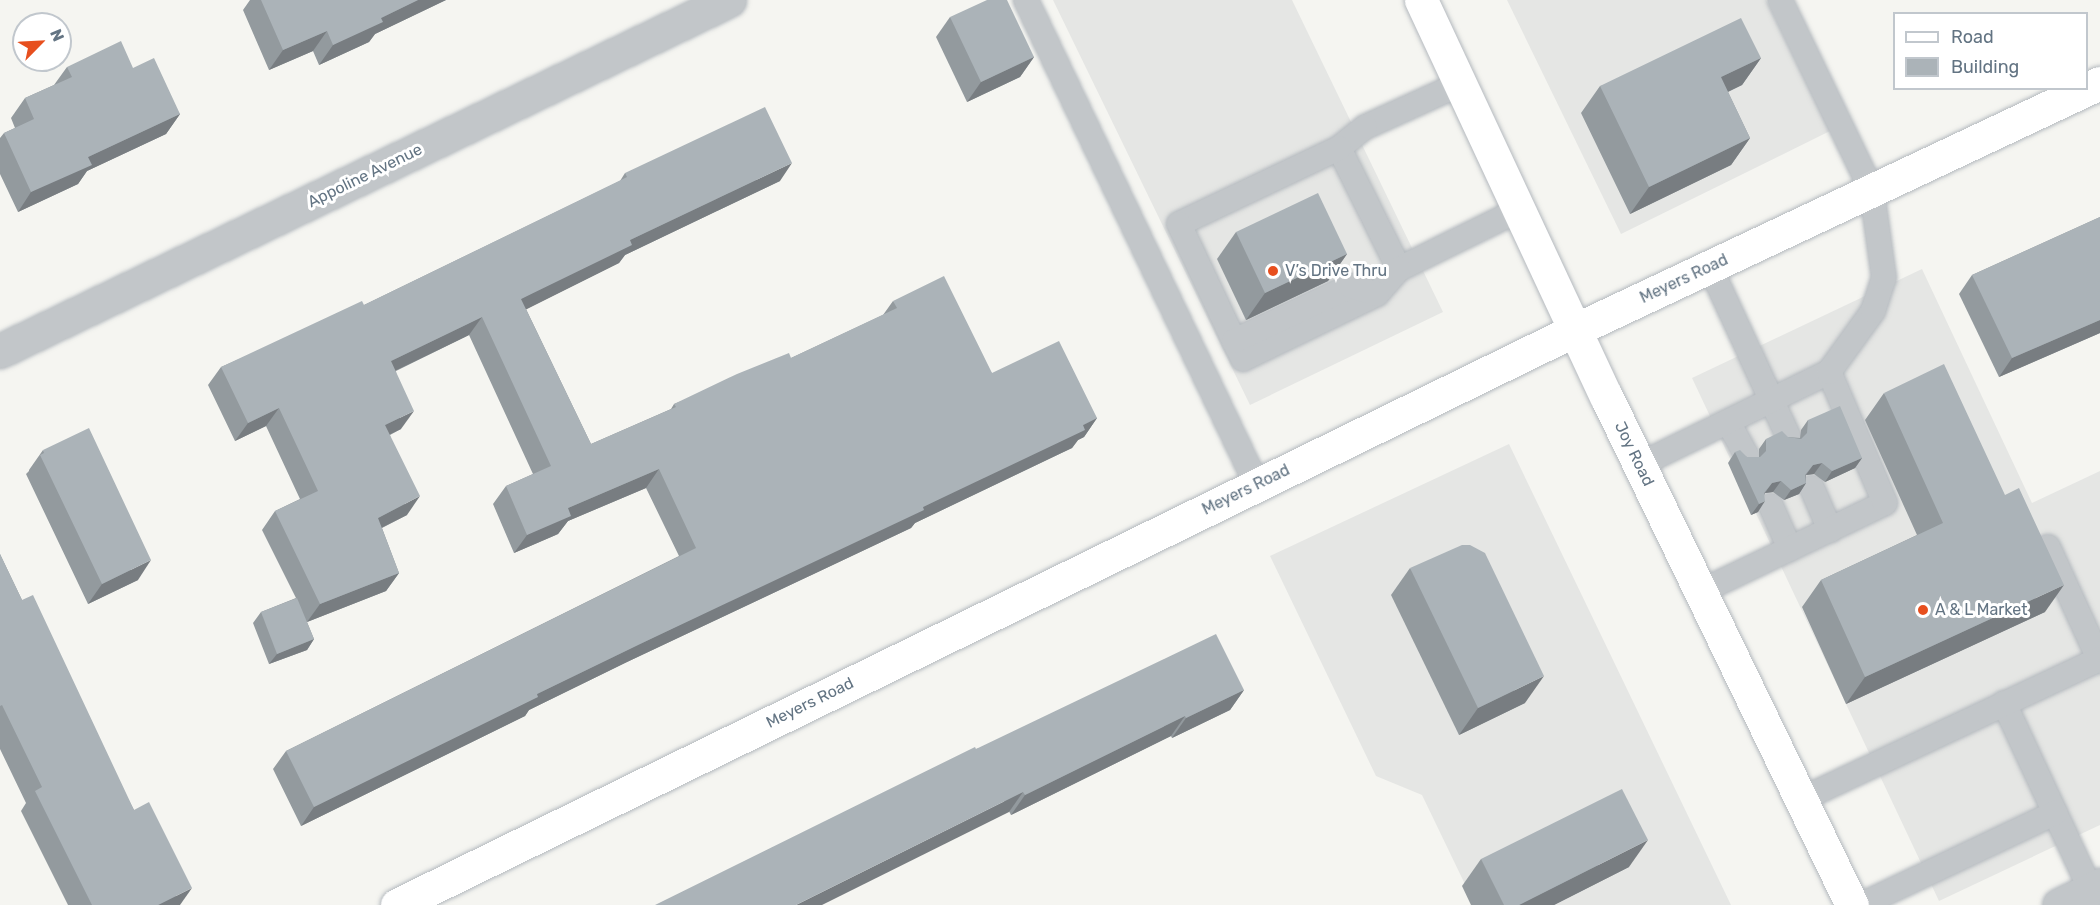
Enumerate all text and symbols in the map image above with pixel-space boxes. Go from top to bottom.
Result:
north arrow [12,12,72,72]
legend [1893,12,2088,90]
text: N [46,26,68,44]
text: Road [1951,26,1994,48]
text: Building [1951,56,2019,78]
street label: Appoline Avenue [304,140,426,212]
street label: Meyers Road [1637,250,1731,308]
place label: V’s Drive Thru [1285,261,1387,281]
marker: V’s Drive Thru [1266,264,1280,278]
street label: Joy Road [1610,418,1658,490]
street label: Meyers Road [1199,461,1293,519]
place label: A & L Market [1935,600,2028,620]
marker: A & L Market [1916,603,1930,617]
street label: Meyers Road [763,674,857,732]

